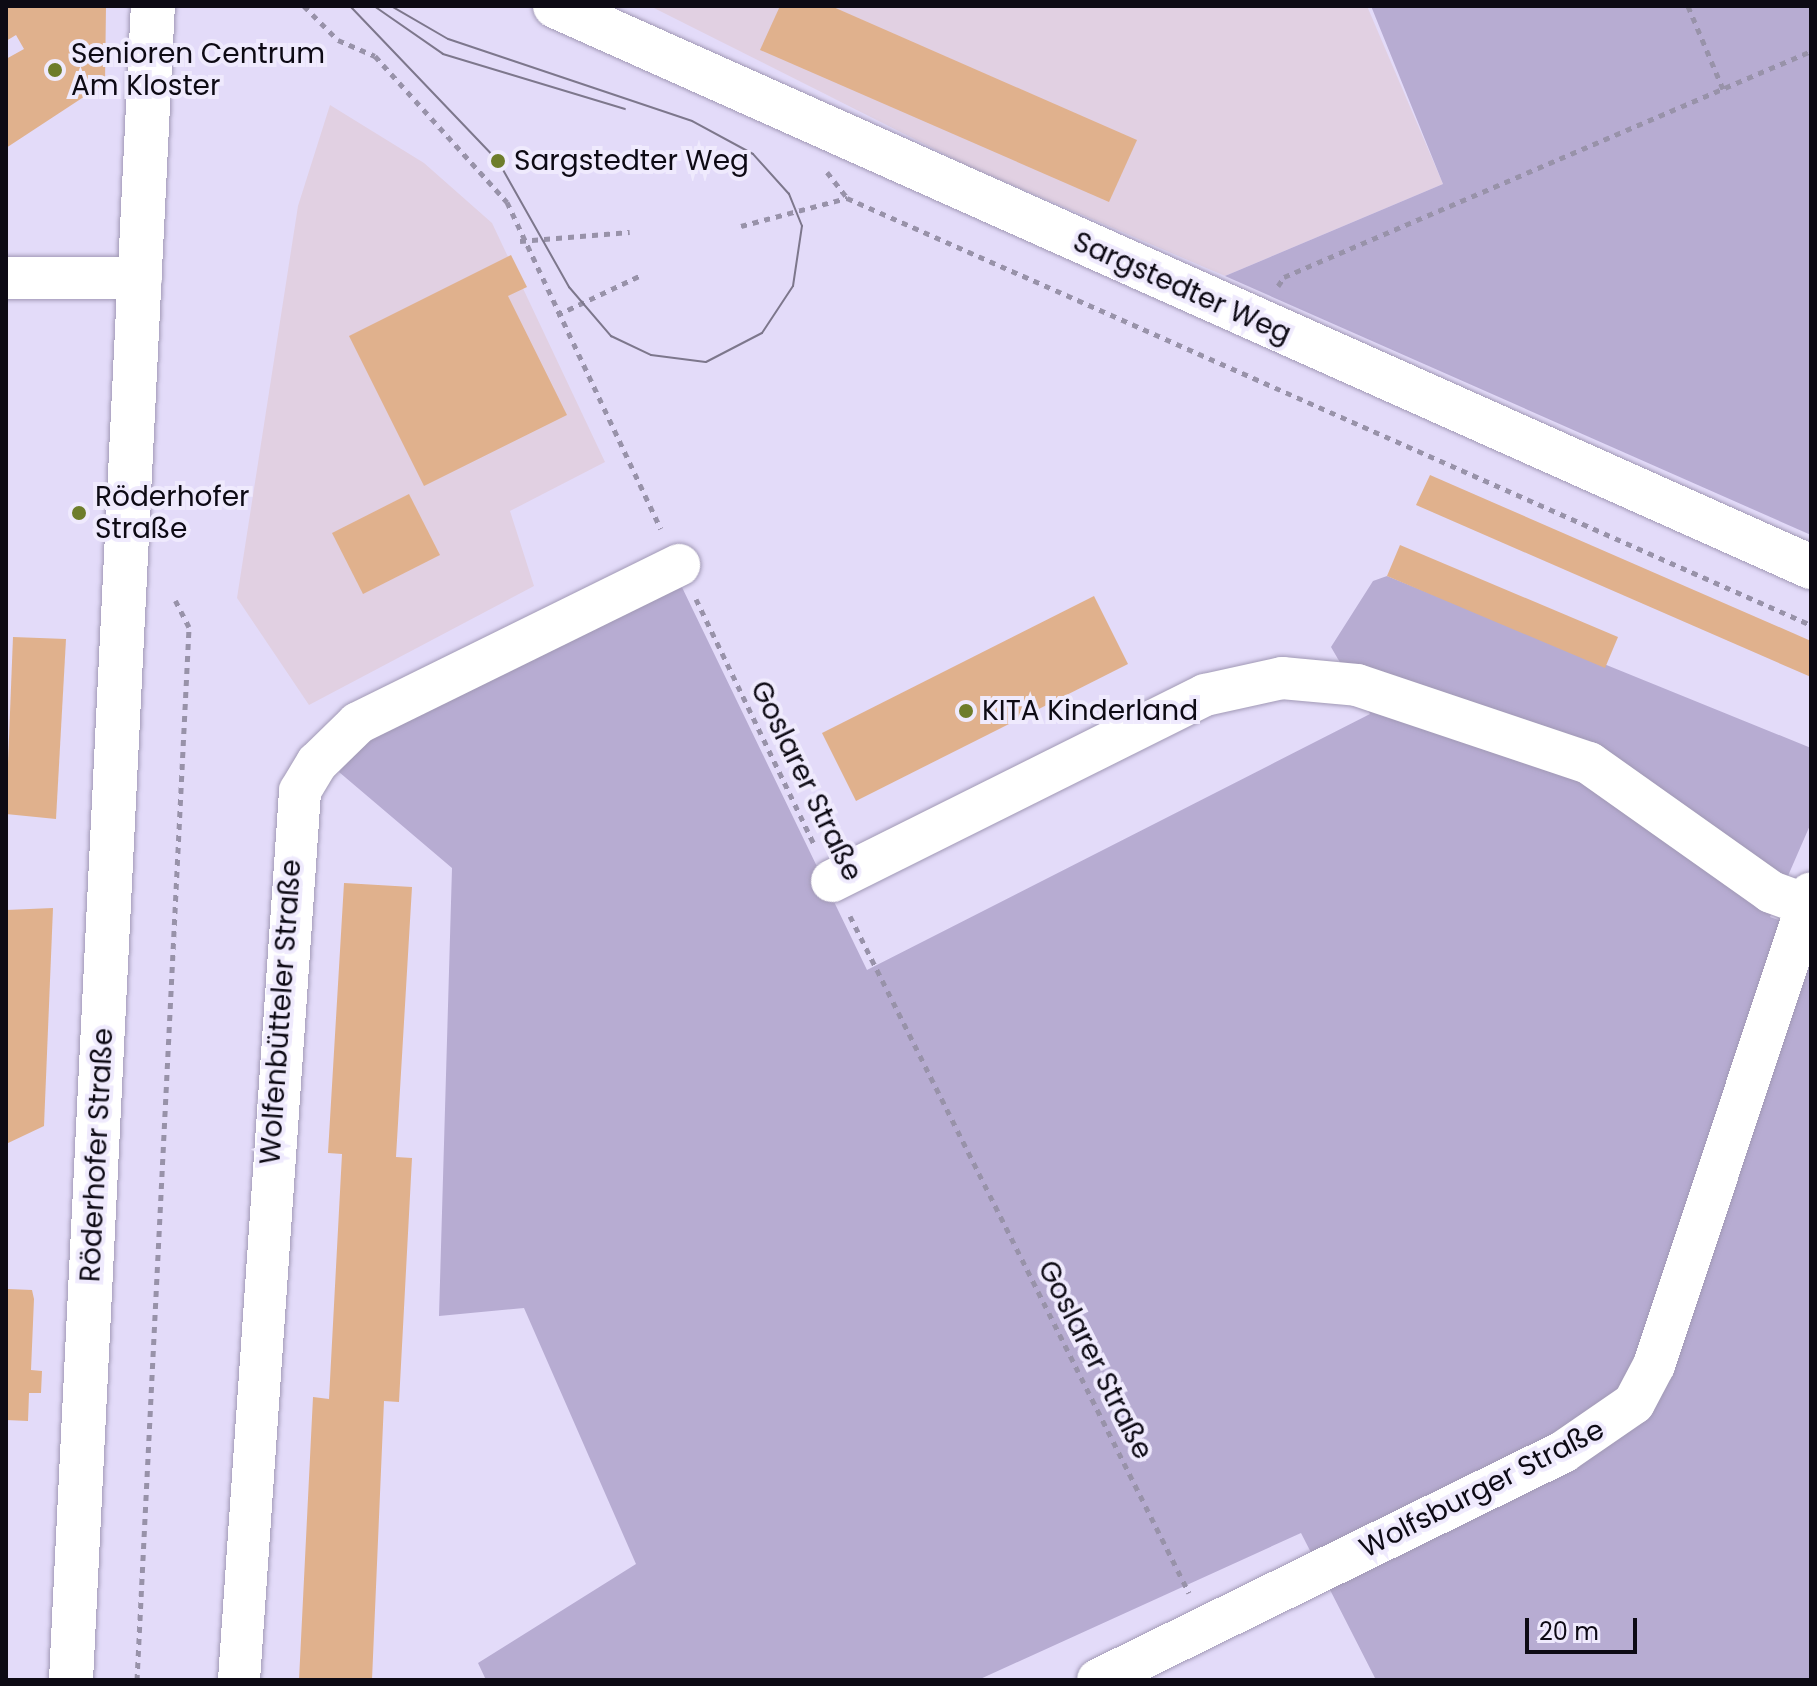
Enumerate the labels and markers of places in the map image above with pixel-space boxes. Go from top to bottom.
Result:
place label: Senioren Centrum Am Kloster [71,37,325,103]
marker: Senioren Centrum Am Kloster [46,61,64,79]
place label: Sargstedter Weg [514,144,749,178]
marker: Sargstedter Weg [489,152,507,170]
place label: Röderhofer Straße [95,480,250,546]
marker: Röderhofer Straße [70,504,88,522]
place label: KITA Kinderland [982,694,1198,728]
marker: KITA Kinderland [957,702,975,720]

